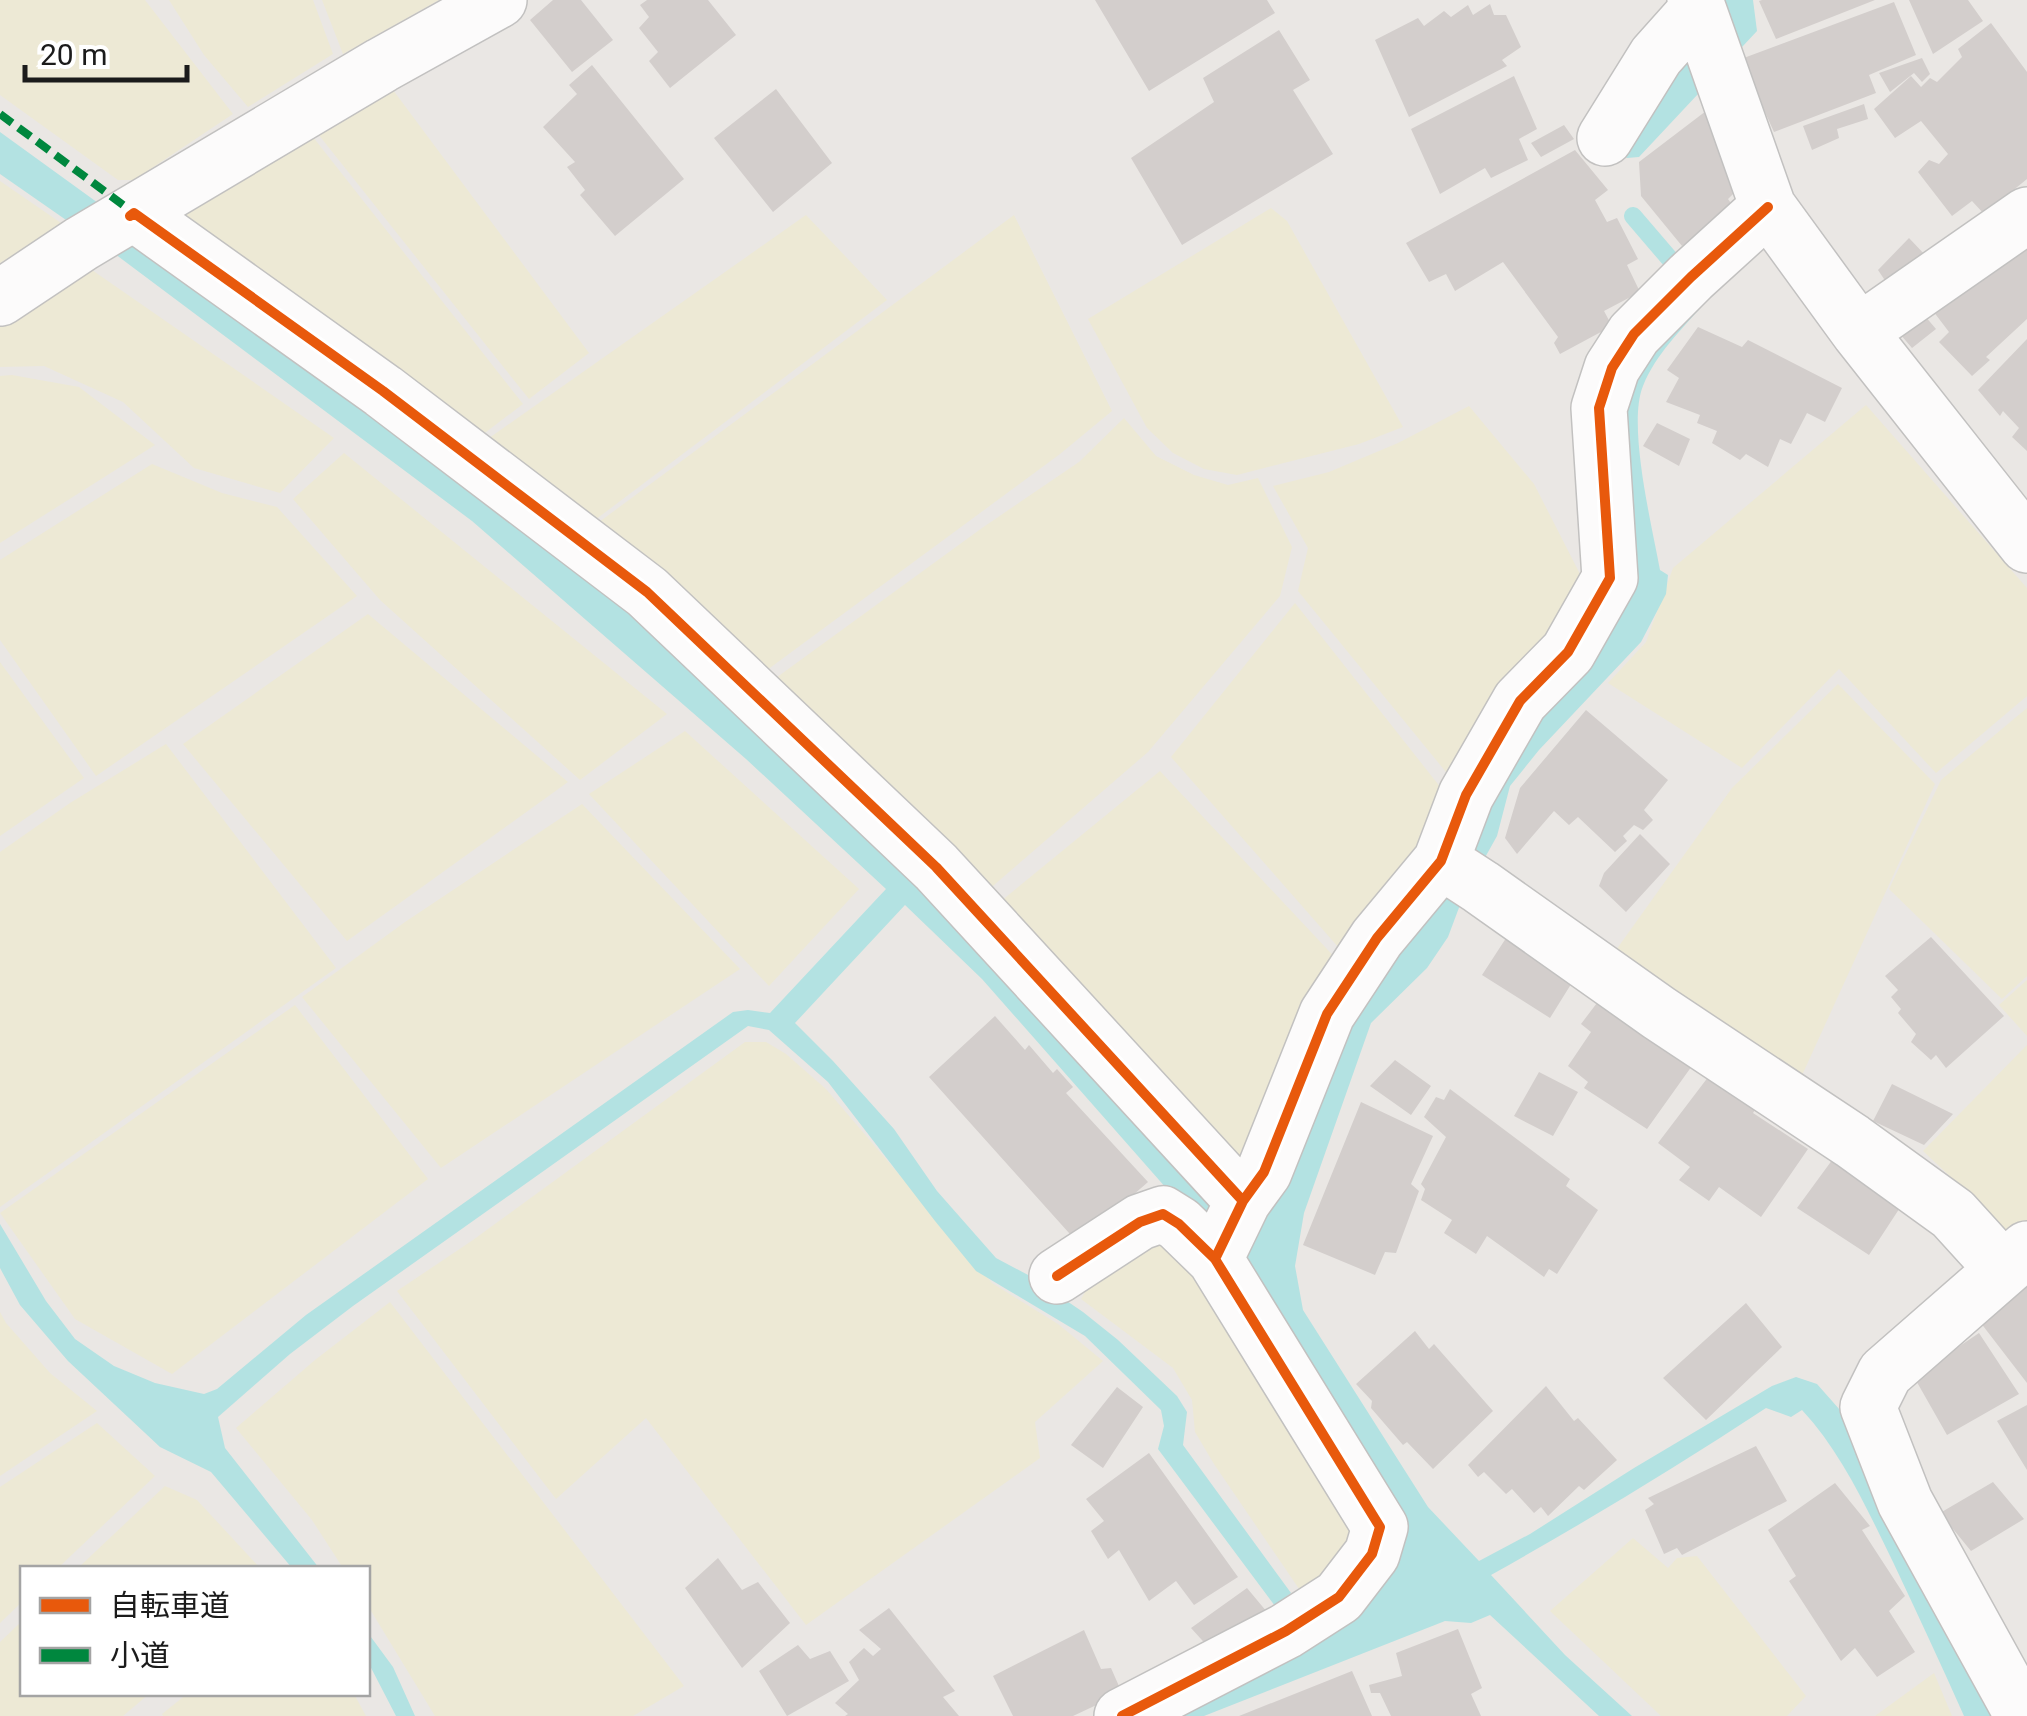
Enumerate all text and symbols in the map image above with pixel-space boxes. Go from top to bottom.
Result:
scale bar [25,20,188,82]
text: 20 m [40,37,107,72]
legend [20,1566,370,1696]
text: 自転車道 [110,1588,230,1623]
text: 小道 [110,1638,170,1673]

